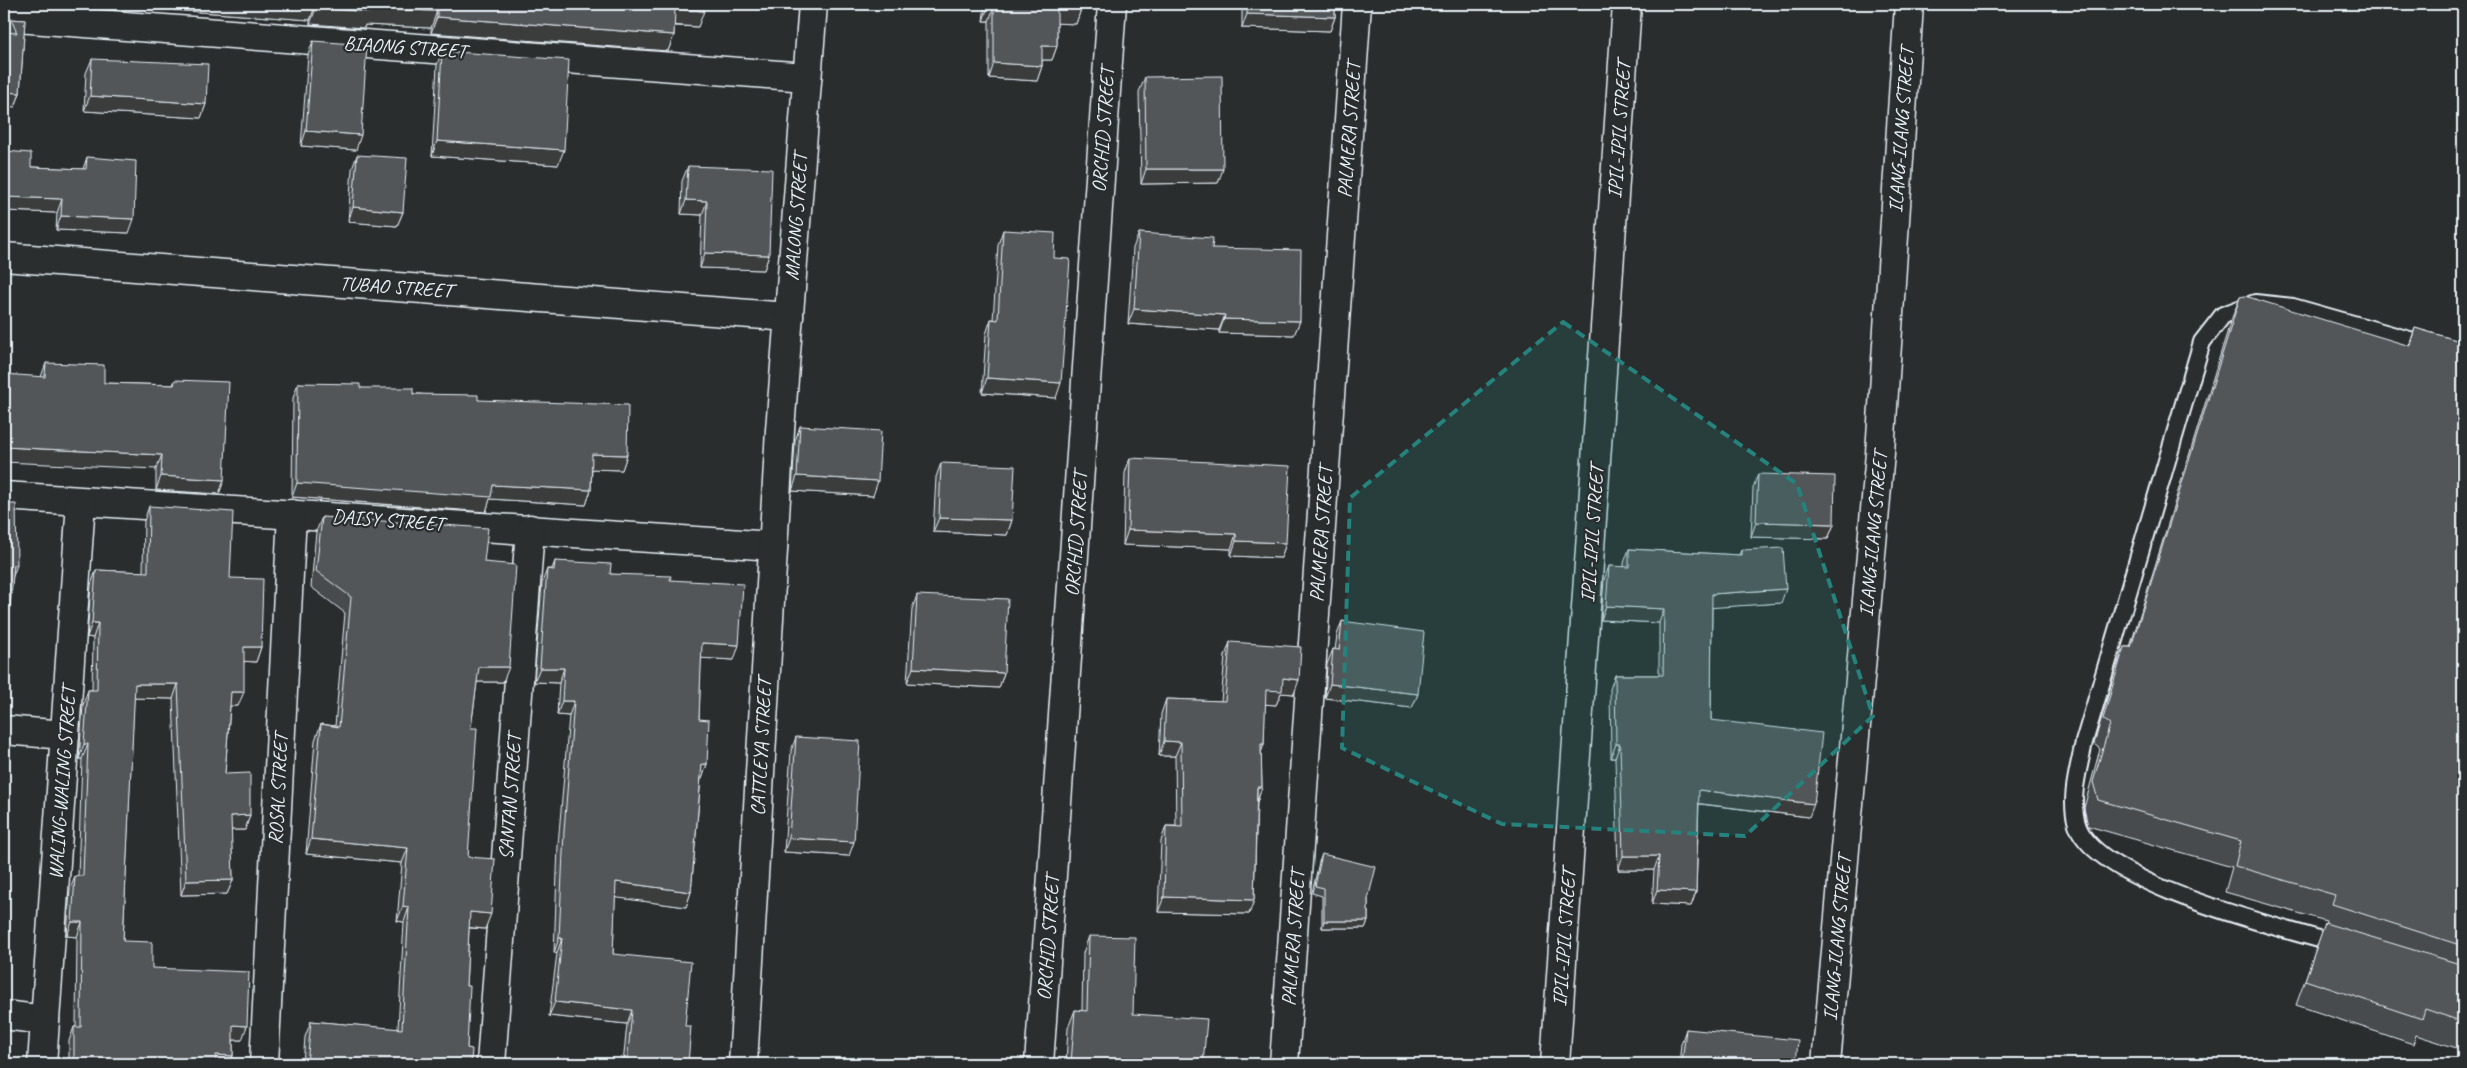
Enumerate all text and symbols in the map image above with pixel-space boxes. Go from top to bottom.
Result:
street label: BIAONG STREET [343,30,471,64]
street label: ILANG-ILANG STREET [1883,43,1920,214]
street label: IPIL-IPIL STREET [1602,56,1637,199]
street label: PALMERA STREET [1332,57,1367,199]
street label: ORCHID STREET [1086,62,1120,193]
street label: MALONG STREET [779,148,813,281]
street label: TUBAO STREET [339,271,458,304]
street label: ILANG-ILANG STREET [1853,446,1893,618]
street label: IPIL-IPIL STREET [1575,460,1610,603]
street label: PALMERA STREET [1304,461,1339,603]
street label: ORCHID STREET [1059,466,1093,597]
street label: DAISY STREET [331,504,449,537]
street label: CATTLEYA STREET [745,673,777,816]
street label: WALING-WALING STREET [43,681,82,880]
street label: ROSAL STREET [263,729,294,845]
street label: SANTAN STREET [493,729,527,861]
street label: ILANG-ILANG STREET [1817,850,1857,1022]
street label: IPIL-IPIL STREET [1547,864,1582,1007]
street label: PALMERA STREET [1276,865,1311,1007]
street label: ORCHID STREET [1031,870,1065,1001]

